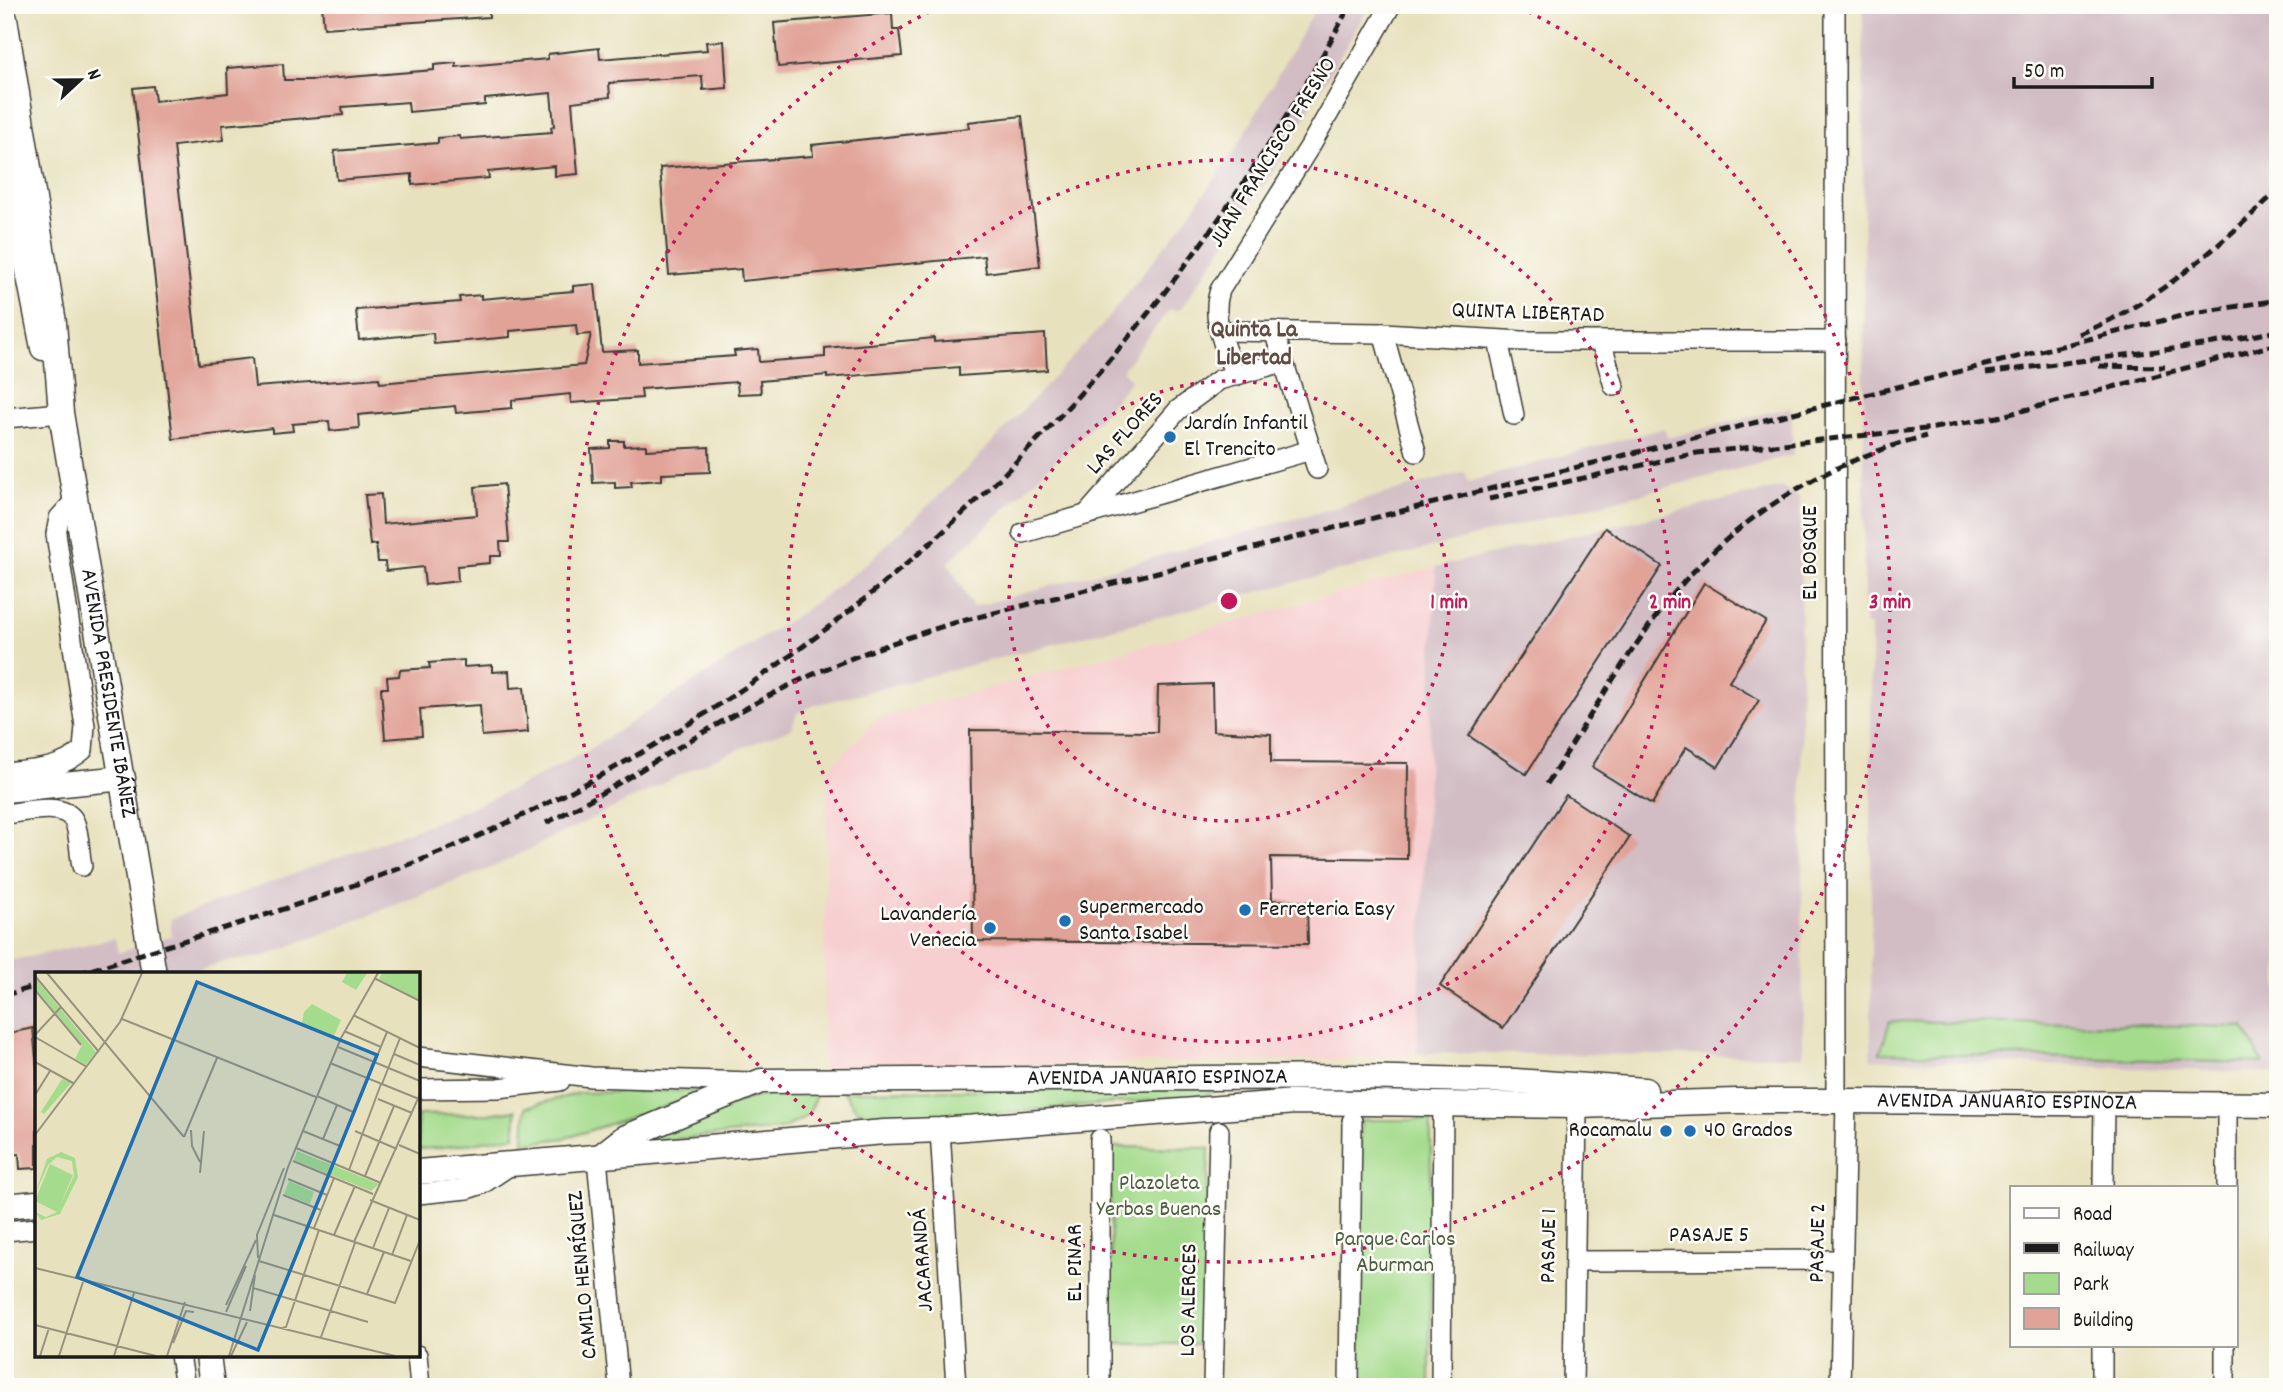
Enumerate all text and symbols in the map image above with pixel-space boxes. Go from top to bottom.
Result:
north arrow [46,46,116,116]
scale bar [2014,46,2152,90]
street label: JUAN FRANCISCO FRESNO [1202,51,1346,255]
text: 50 m [2024,58,2064,88]
text: N [78,66,107,84]
street label: QUINTA LIBERTAD [1451,295,1605,333]
district label: Quinta La Libertad [1211,314,1298,376]
street label: LAS FLORES [1080,385,1172,483]
place label: Jardín Infantil El Trencito [1184,408,1309,467]
marker: Jardín Infantil El Trencito [1162,429,1178,445]
street label: EL BOSQUE [1795,505,1828,600]
street label: AVENIDA PRESIDENTE IBÁÑEZ [71,566,144,821]
centre of rings [1217,589,1241,613]
text: 1 min [1430,589,1468,619]
text: 2 min [1649,589,1691,619]
text: 3 min [1869,589,1911,619]
place label: Supermercado Santa Isabel [1079,892,1204,951]
place label: Ferreteria Easy [1259,894,1395,927]
place label: Lavandería Venecia [880,899,977,958]
marker: Ferreteria Easy [1237,902,1253,918]
marker: Supermercado Santa Isabel [1057,913,1073,929]
marker: Lavandería Venecia [982,920,998,936]
inset map [35,972,420,1357]
street label: AVENIDA JANUARIO ESPINOZA [1027,1061,1288,1096]
street label: AVENIDA JANUARIO ESPINOZA [1877,1085,2137,1120]
place label: Rocamalu [1569,1115,1652,1148]
place label: 40 Grados [1704,1115,1793,1148]
marker: Rocamalu [1658,1123,1674,1139]
marker: 40 Grados [1682,1123,1698,1139]
park label: Plazoleta Yerbas Buenas [1097,1168,1221,1227]
legend [2010,1186,2238,1346]
street label: CAMILO HENRÍQUEZ [560,1189,608,1360]
text: Road [2073,1201,2112,1231]
street label: PASAJE 2 [1802,1203,1836,1283]
street label: JACARANDÁ [904,1207,944,1313]
street label: PASAJE 1 [1533,1208,1567,1284]
street label: PASAJE 5 [1669,1220,1749,1253]
street label: EL PINAR [1060,1224,1093,1302]
park label: Parque Carlos Aburman [1334,1224,1456,1283]
text: Railway [2073,1237,2134,1267]
street label: LOS ALERCES [1173,1243,1207,1357]
text: Park [2073,1271,2109,1301]
text: Building [2073,1307,2133,1337]

